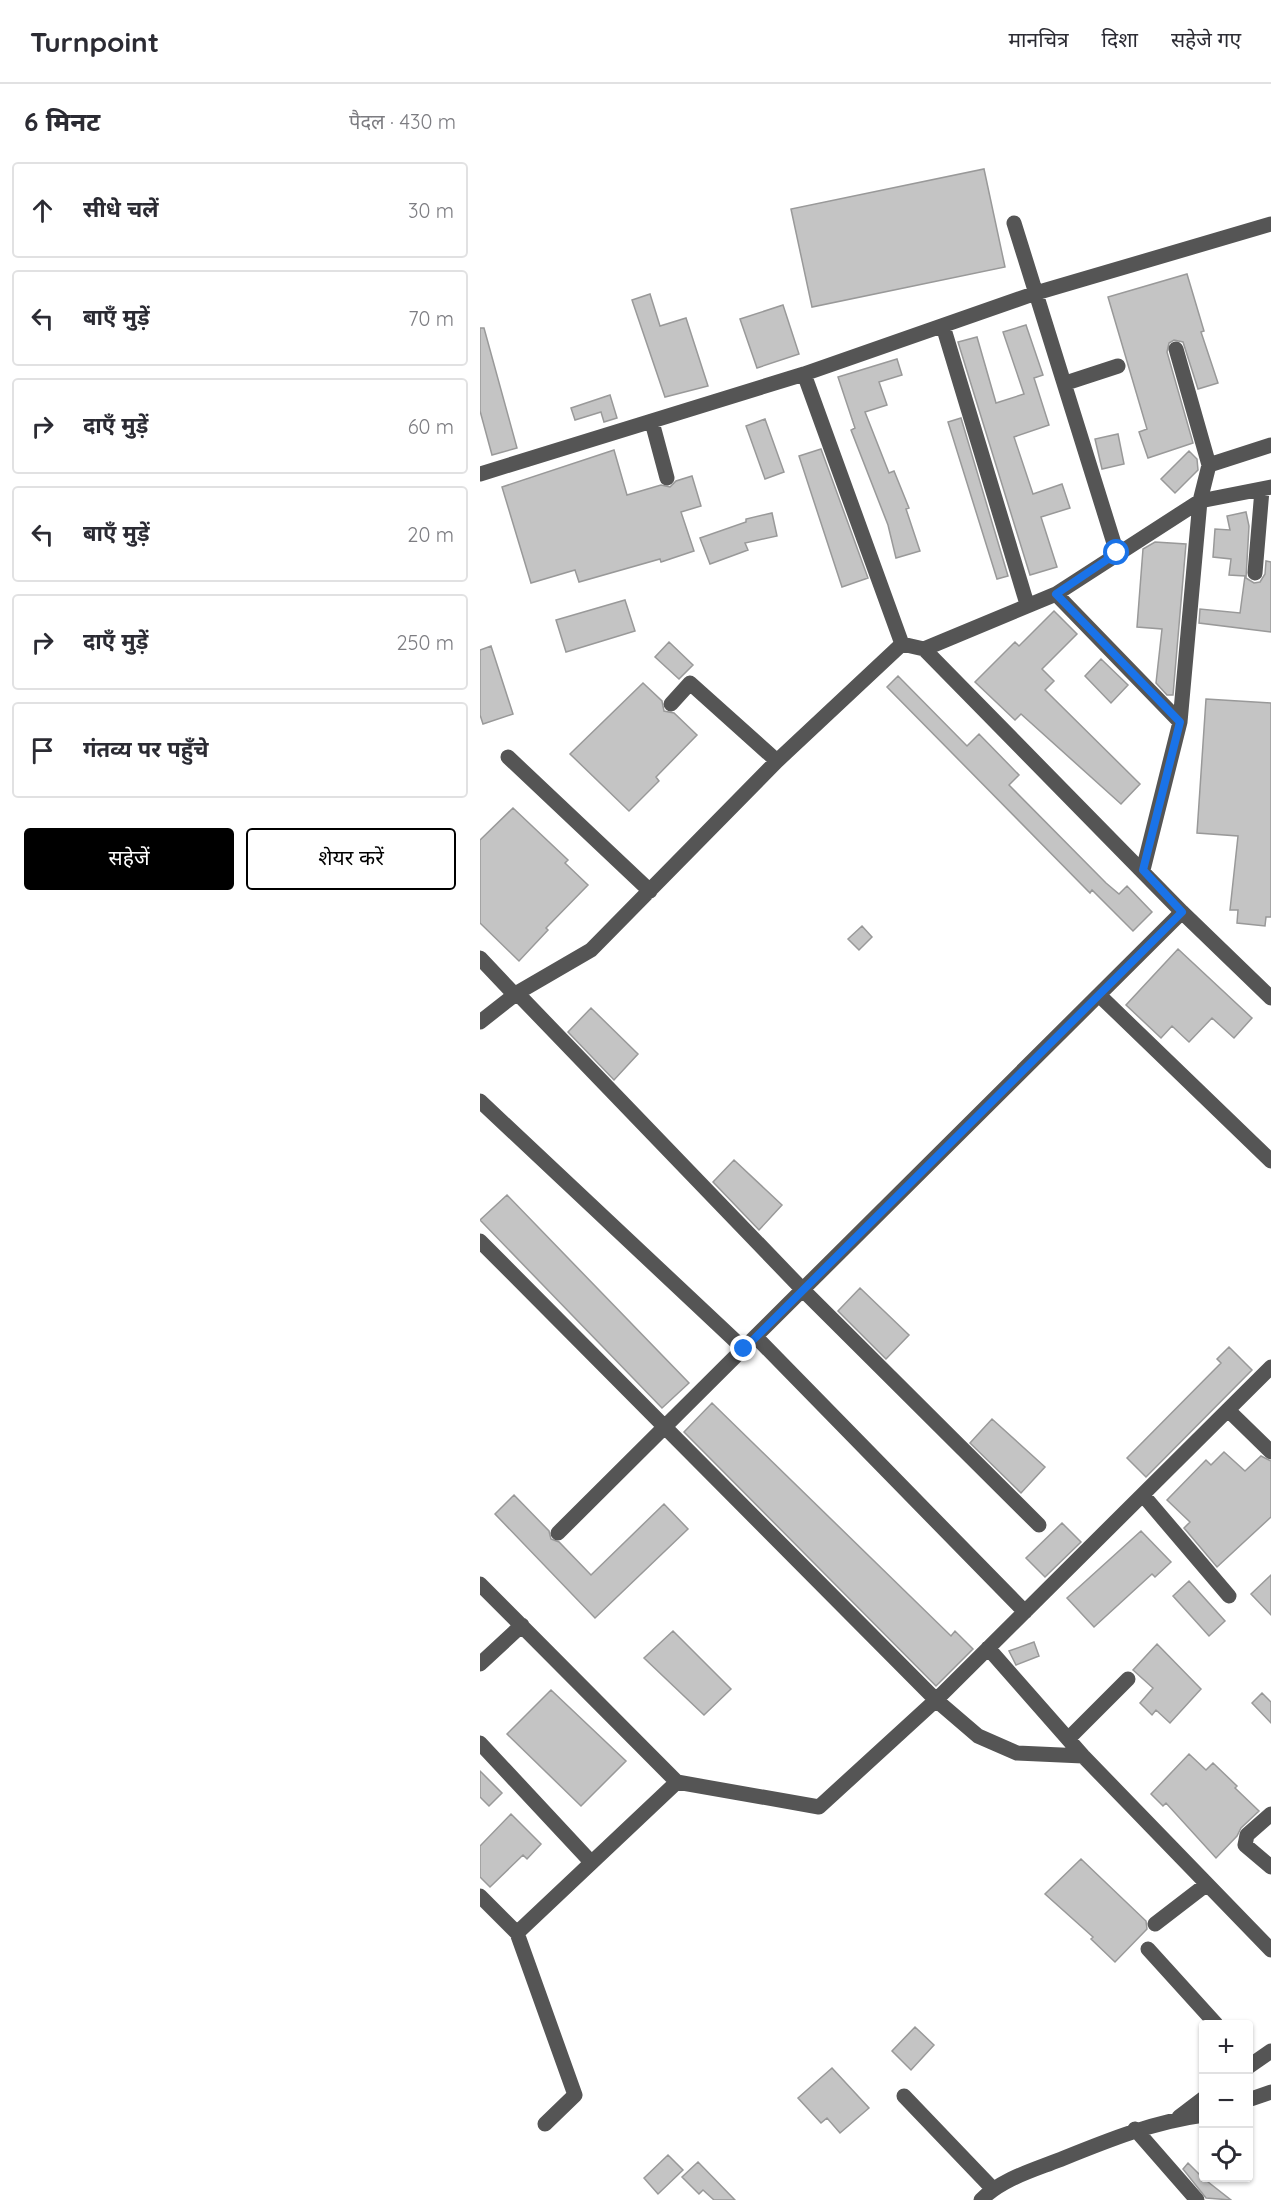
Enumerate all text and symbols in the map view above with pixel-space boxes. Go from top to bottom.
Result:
text: Turnpoint [30,24,159,59]
text: मानचित्र [1009,26,1069,52]
text: दिशा [1102,26,1138,52]
text: सहेजे गए [1171,26,1241,52]
text: 6 मिनट [24,105,100,138]
text: पैदल · 430 m [349,109,456,134]
icon: ahead [26,194,59,227]
text: सीधे चलें [83,195,159,223]
text: 30 m [408,198,454,223]
icon: left [26,302,59,335]
text: बाएँ मुड़ें [83,303,149,331]
text: 70 m [408,306,454,331]
icon: right [26,410,59,443]
text: दाएँ मुड़ें [83,411,148,439]
text: 60 m [408,414,454,439]
icon: left [26,518,59,551]
text: बाएँ मुड़ें [83,519,149,547]
text: 20 m [407,522,454,547]
route start [1103,539,1129,565]
icon: right [26,626,59,659]
text: दाएँ मुड़ें [83,627,148,655]
text: 250 m [396,630,454,655]
icon: arrive [26,734,59,767]
text: गंतव्य पर पहुँचे [83,735,208,763]
button: सहेजें [24,828,234,890]
button: शेयर करें [246,828,456,890]
route end [730,1335,756,1361]
map controls [1199,2020,1253,2182]
button: + [1199,2020,1253,2074]
button: − [1199,2074,1253,2128]
button: locate [1199,2128,1253,2182]

